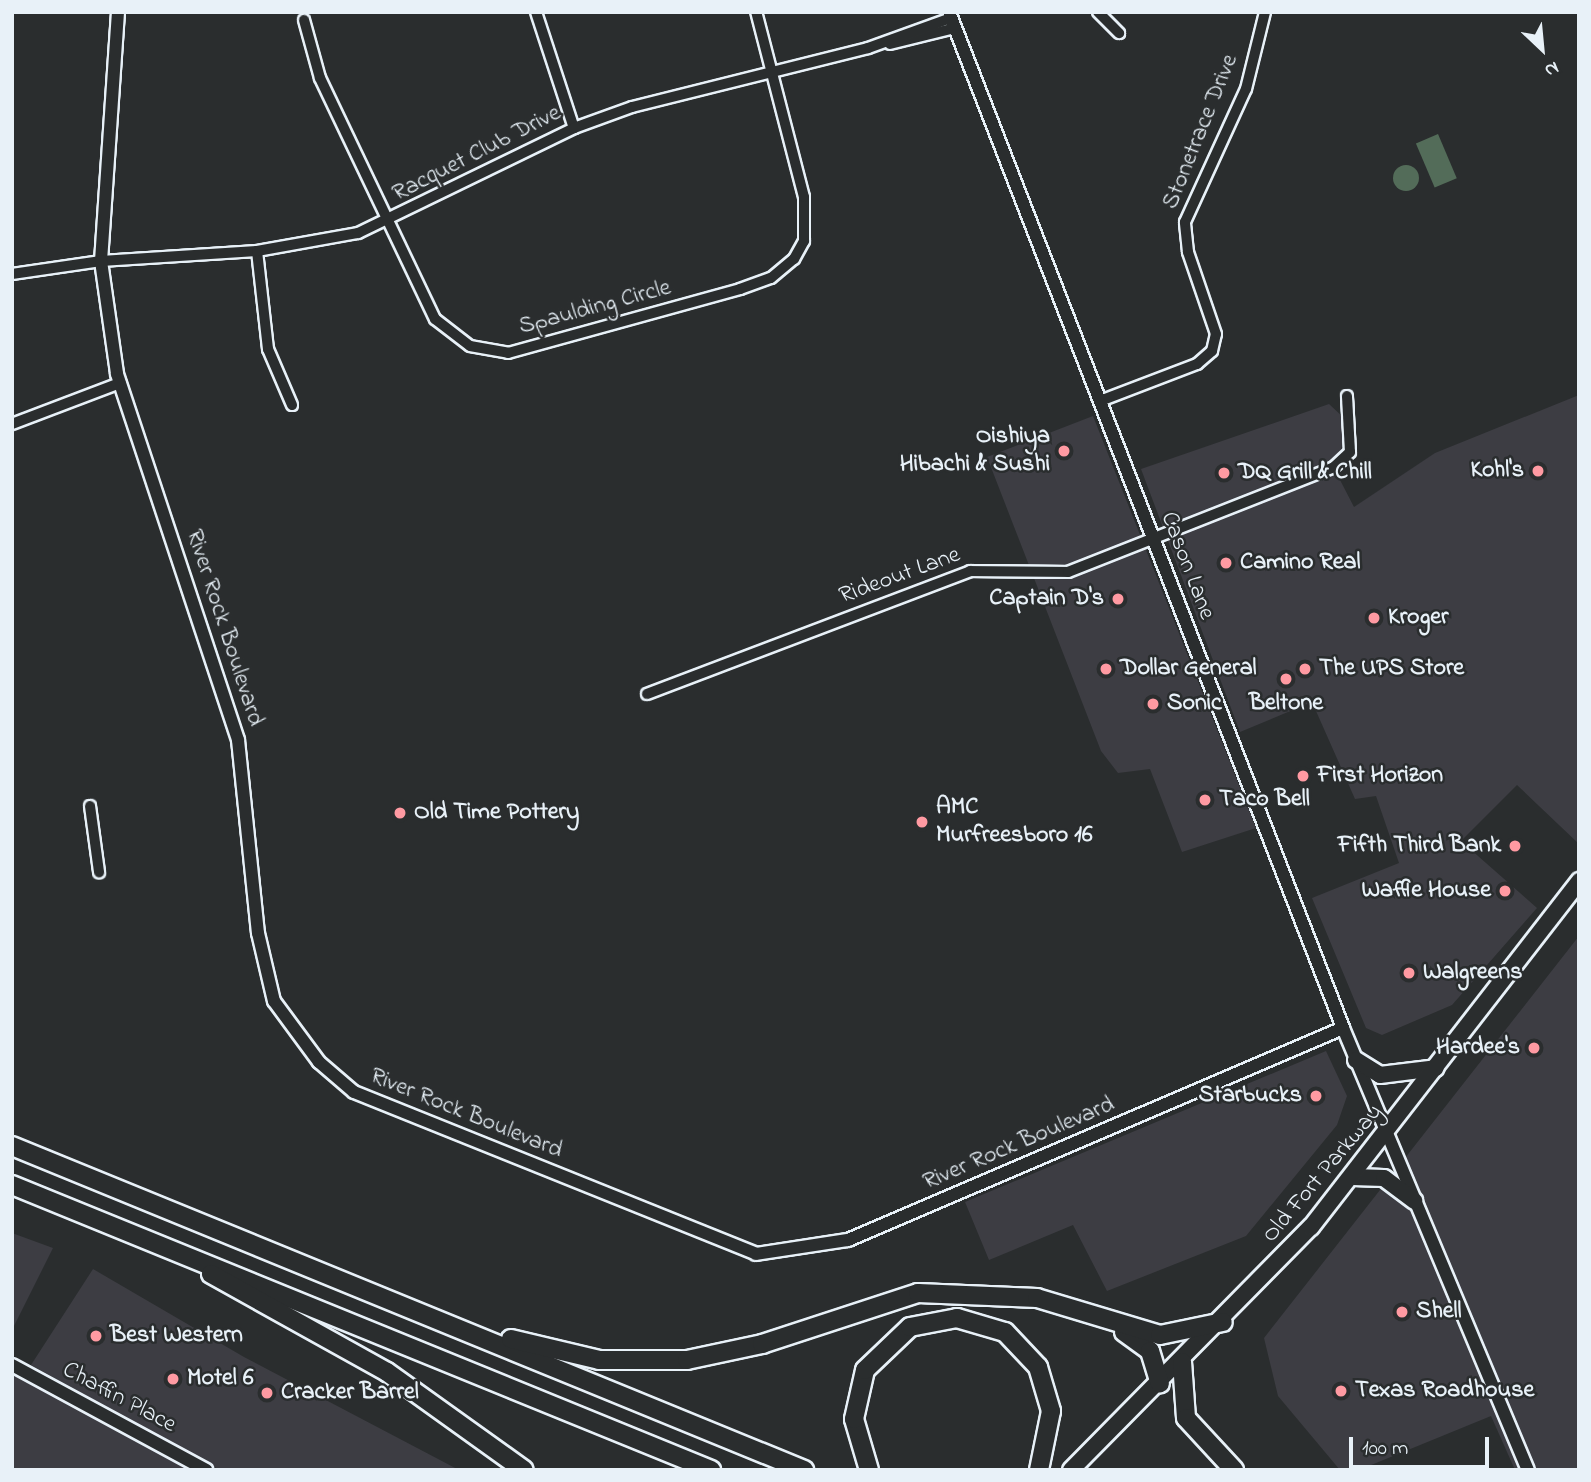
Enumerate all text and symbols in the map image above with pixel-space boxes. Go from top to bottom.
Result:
north arrow [1507,14,1577,84]
street label: Stonetrace Drive [1157,50,1245,214]
text: N [1540,53,1563,83]
street label: Racquet Club Drive [388,99,566,209]
street label: Spaulding Circle [516,274,674,342]
place label: Oishiya Hibachi & Sushi [900,423,1050,479]
marker: Oishiya Hibachi & Sushi [1056,443,1072,459]
place label: Kohl's [1470,457,1524,485]
place label: DQ Grill & Chill [1238,459,1372,487]
marker: Kohl's [1530,463,1546,479]
marker: DQ Grill & Chill [1216,465,1232,481]
street label: Cason Lane [1153,508,1221,624]
street label: River Rock Boulevard [179,526,269,730]
street label: Rideout Lane [836,541,964,611]
place label: Camino Real [1240,549,1360,577]
marker: Camino Real [1218,555,1234,571]
place label: Captain D's [989,585,1104,613]
marker: Captain D's [1110,591,1126,607]
place label: Kroger [1388,604,1449,632]
marker: Kroger [1366,610,1382,626]
place label: Dollar General [1120,655,1257,683]
place label: The UPS Store [1319,655,1464,683]
marker: Dollar General [1098,661,1114,677]
marker: The UPS Store [1297,661,1313,677]
marker: Beltone [1278,671,1294,687]
place label: Sonic [1167,690,1222,718]
place label: Beltone [1249,690,1323,718]
marker: Sonic [1145,696,1161,712]
place label: First Horizon [1317,762,1443,790]
marker: First Horizon [1295,768,1311,784]
place label: Taco Bell [1219,786,1310,814]
marker: Taco Bell [1197,792,1213,808]
place label: AMC Murfreesboro 16 [936,794,1093,850]
place label: Old Time Pottery [414,799,579,827]
marker: Old Time Pottery [392,805,408,821]
marker: AMC Murfreesboro 16 [914,814,930,830]
place label: Fifth Third Bank [1338,832,1501,860]
marker: Fifth Third Bank [1507,838,1523,854]
place label: Waffle House [1361,877,1491,905]
marker: Waffle House [1497,883,1513,899]
place label: Walgreens [1423,959,1522,987]
marker: Walgreens [1401,965,1417,981]
place label: Hardee's [1436,1034,1520,1062]
marker: Hardee's [1526,1040,1542,1056]
street label: River Rock Boulevard [366,1062,566,1166]
place label: Starbucks [1198,1082,1302,1110]
marker: Starbucks [1308,1088,1324,1104]
street label: River Rock Boulevard [919,1091,1119,1197]
street label: Old Fort Parkway [1257,1099,1389,1249]
place label: Shell [1416,1298,1462,1326]
marker: Shell [1394,1304,1410,1320]
place label: Best Western [110,1322,243,1350]
marker: Best Western [88,1328,104,1344]
street label: Chaffin Place [57,1356,181,1440]
place label: Motel 6 [187,1365,253,1393]
marker: Motel 6 [165,1371,181,1387]
place label: Texas Roadhouse [1355,1377,1534,1405]
place label: Cracker Barrel [281,1379,419,1407]
marker: Texas Roadhouse [1333,1383,1349,1399]
marker: Cracker Barrel [259,1385,275,1401]
scale bar [1353,1422,1493,1466]
text: 100 m [1362,1434,1408,1464]

